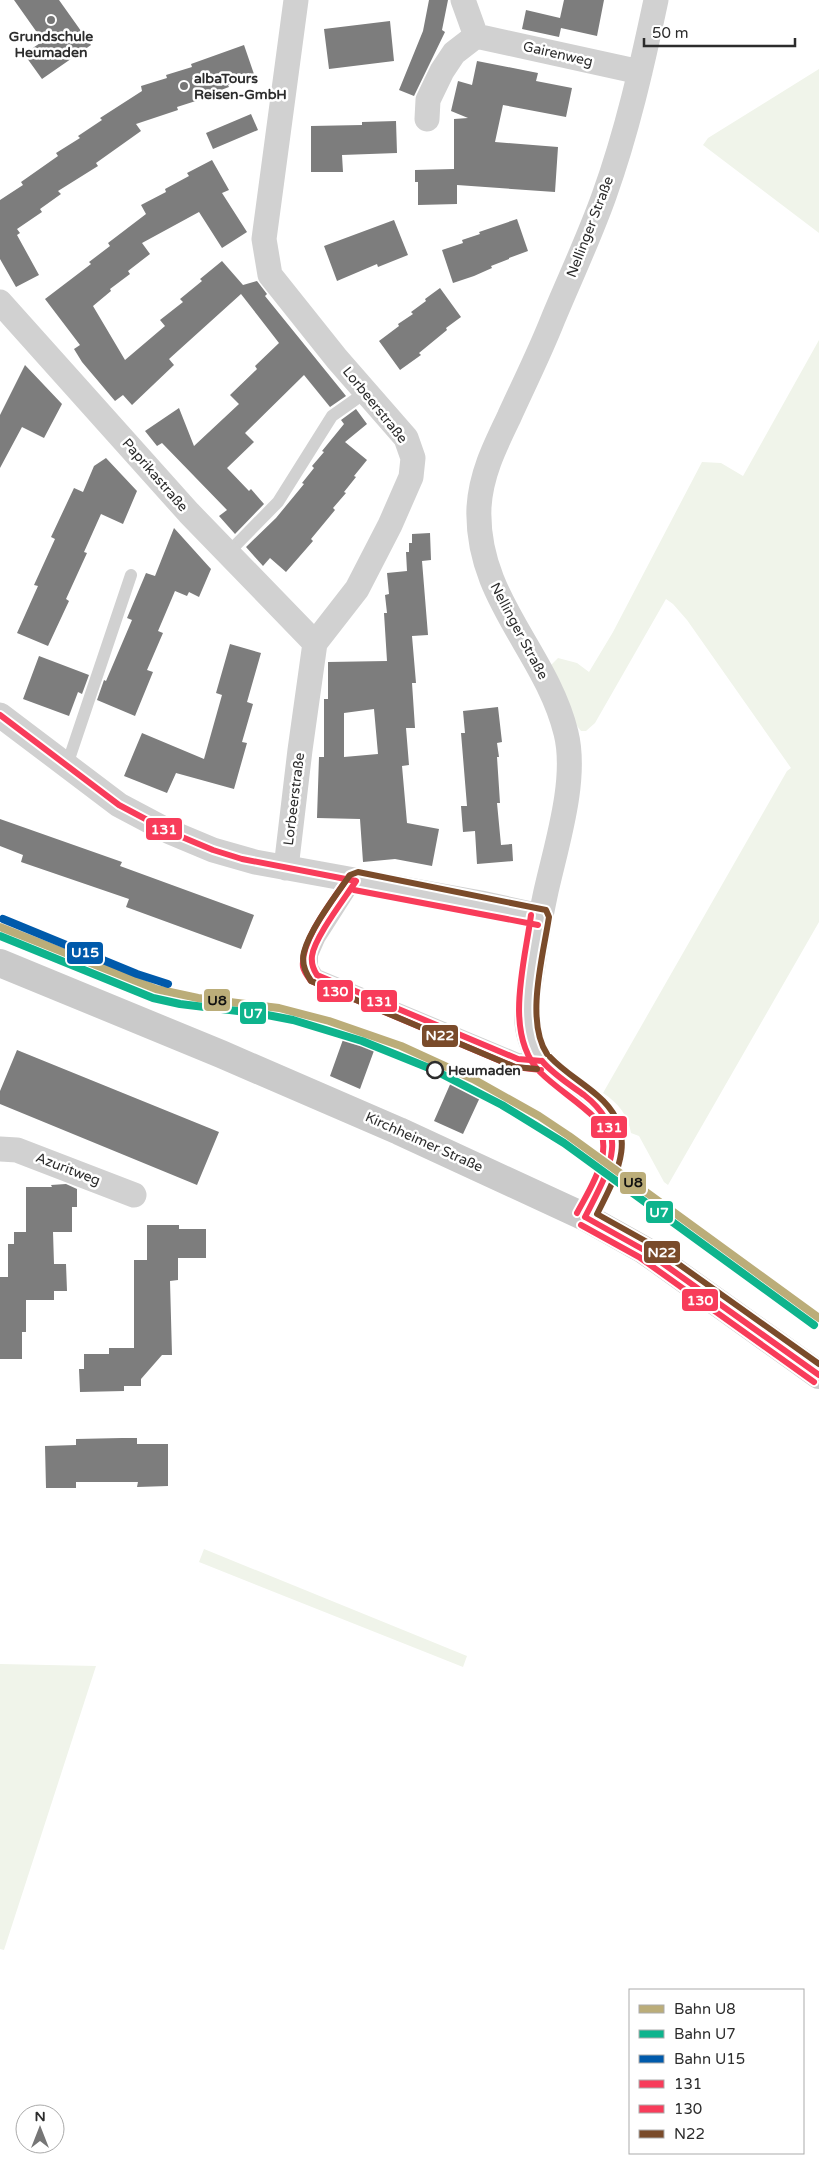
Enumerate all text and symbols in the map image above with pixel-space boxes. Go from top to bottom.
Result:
marker: Grundschule Heumaden [45,14,57,26]
scale bar [644,15,795,47]
text: 50 m [652,24,689,42]
place label: Grundschule Heumaden [9,28,93,61]
street label: Gairenweg [521,38,595,70]
place label: albaTours Reisen-GmbH [194,70,287,103]
marker: albaTours Reisen-GmbH [178,80,190,92]
street label: Nellinger Straße [563,174,617,280]
street label: Lorbeerstraße [339,363,411,447]
street label: Paprikastraße [119,435,192,515]
street label: Nellinger Straße [486,580,552,682]
street label: Lorbeerstraße [280,751,308,847]
line badge: 131 [145,817,183,841]
text: 131 [151,821,177,838]
line badge: U15 [66,941,104,965]
text: U15 [71,944,99,961]
line badge: 130 [316,979,354,1003]
text: 130 [322,983,348,1000]
line badge: U8 [203,988,231,1012]
line badge: 131 [360,989,398,1013]
text: U8 [207,992,227,1009]
text: 131 [366,993,392,1010]
line badge: U7 [239,1001,267,1025]
text: U7 [243,1005,263,1022]
line badge: N22 [421,1024,459,1048]
text: N22 [426,1027,455,1044]
marker: Heumaden [426,1061,444,1079]
place label: Heumaden [448,1062,521,1079]
street label: Kirchheimer Straße [363,1108,486,1176]
line badge: 131 [590,1115,628,1139]
text: 131 [596,1119,622,1136]
street label: Azuritweg [33,1149,103,1189]
line badge: U8 [619,1171,647,1195]
text: U8 [623,1174,643,1191]
line badge: U7 [645,1200,674,1224]
text: U7 [649,1204,669,1221]
line badge: N22 [643,1240,681,1264]
text: N22 [648,1244,677,1261]
line badge: 130 [681,1288,719,1312]
text: 130 [687,1292,713,1309]
legend [629,1989,804,2154]
text: Bahn U8 [674,2000,736,2018]
text: Bahn U7 [674,2025,736,2043]
text: Bahn U15 [674,2050,745,2068]
text: 131 [674,2075,702,2093]
text: 130 [674,2100,702,2118]
north arrow [15,2104,65,2154]
text: N [34,2108,46,2125]
text: N22 [674,2125,705,2143]

